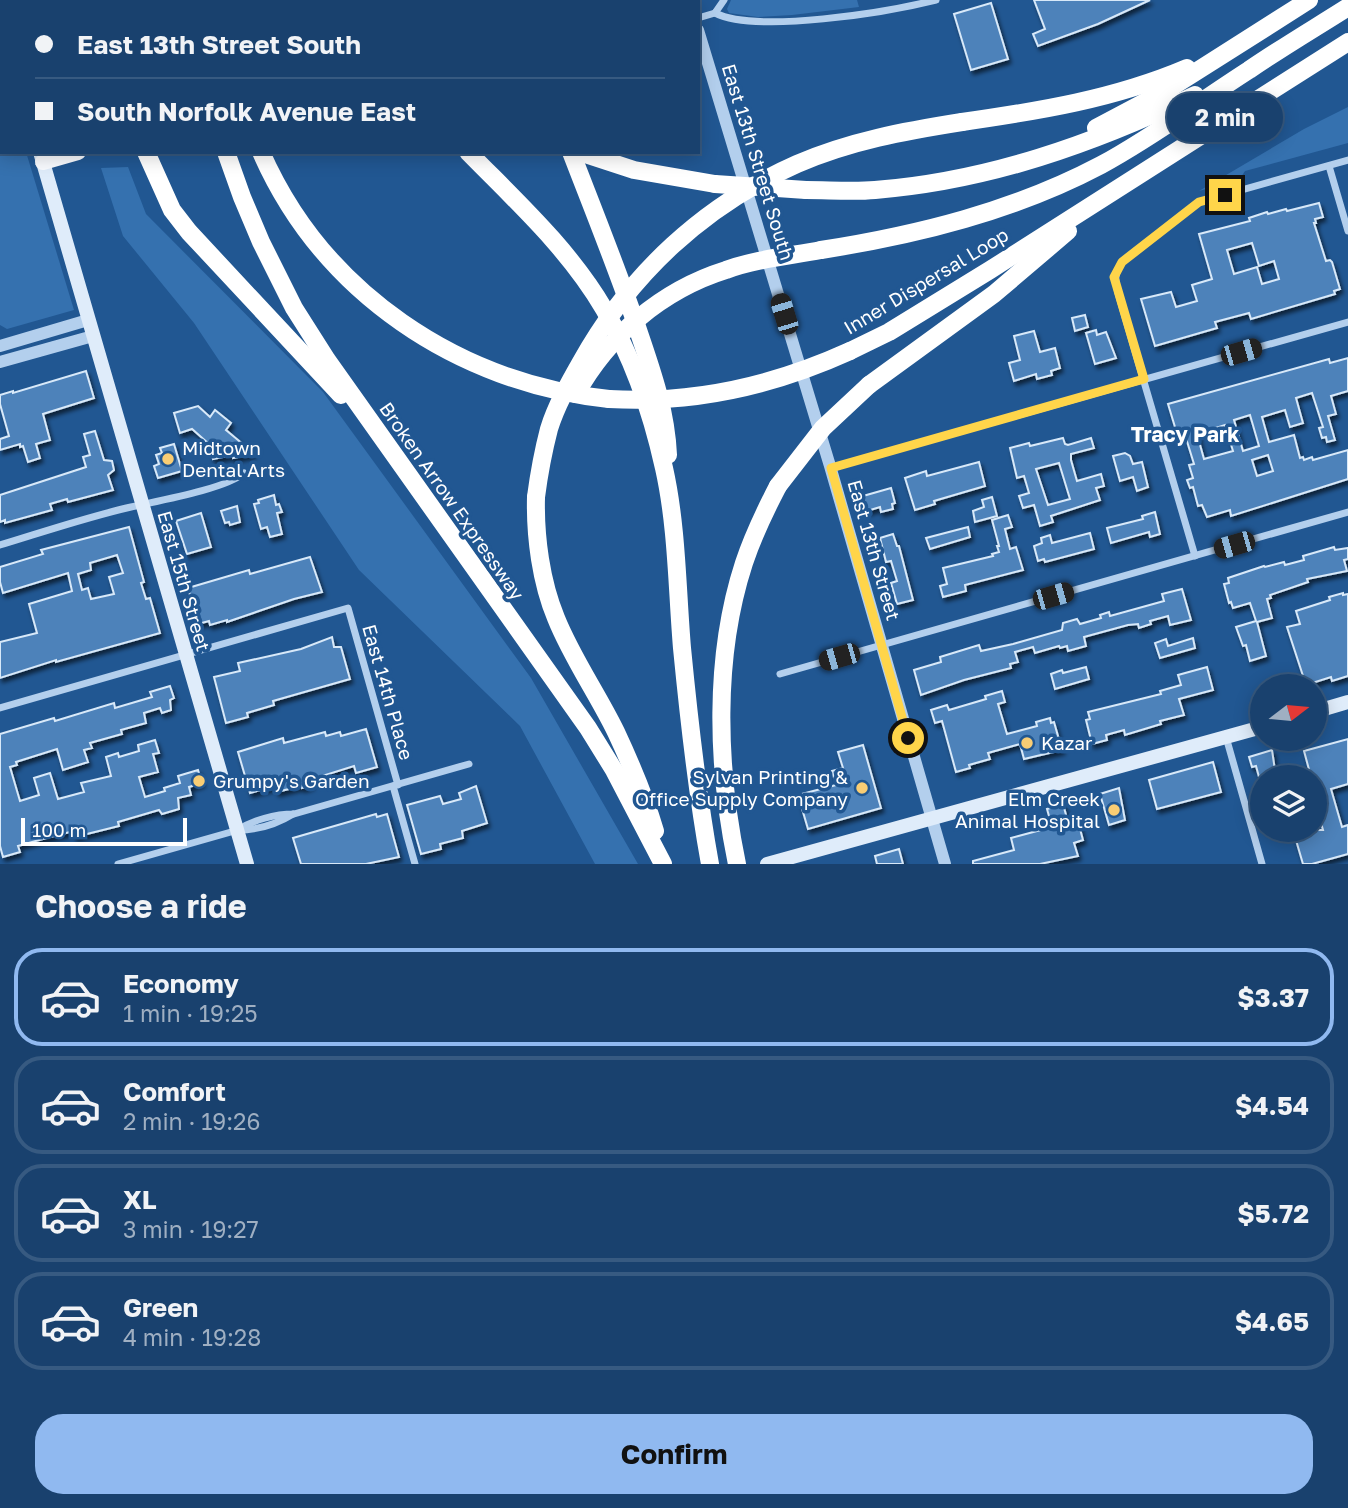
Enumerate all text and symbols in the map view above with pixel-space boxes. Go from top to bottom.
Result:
text: East 13th Street South [77,29,361,60]
street label: East 13th Street South [718,61,799,263]
callout: 2 min [1167,94,1283,142]
text: South Norfolk Avenue East [77,96,416,127]
text: 2 min [1195,103,1255,131]
route end [1209,179,1241,211]
street label: Inner Dispersal Loop [839,222,1012,339]
car [768,291,801,337]
car [1218,336,1265,368]
street label: Broken Arrow Expressway [375,397,530,604]
district label: Tracy Park [1131,421,1239,447]
place label: Midtown Dental Arts [182,436,285,481]
marker: Midtown Dental Arts [160,451,176,467]
street label: East 13th Street [843,477,906,623]
street label: East 15th Street [153,508,216,654]
car [1211,529,1258,561]
car [1030,580,1077,612]
street label: East 14th Place [358,621,419,762]
car [816,641,863,673]
north arrow [1250,674,1326,751]
map controls [1250,674,1327,842]
route start [892,722,924,754]
place label: Kazar [1041,731,1093,754]
marker: Kazar [1019,735,1035,751]
place label: Sylvan Printing & Office Supply Company [635,765,848,810]
button: layers [1250,765,1327,842]
place label: Grumpy's Garden [213,769,370,792]
marker: Grumpy's Garden [191,773,207,789]
marker: Sylvan Printing & Office Supply Company [854,780,870,796]
place label: Elm Creek Animal Hospital [955,787,1100,832]
marker: Elm Creek Animal Hospital [1106,802,1122,818]
scale bar [21,815,187,847]
text: 100 m [32,818,86,841]
text: Choose a ride [35,887,247,925]
icon: car [39,966,102,1029]
text: Economy [123,968,239,999]
text: $3.37 [1237,982,1309,1013]
text: 1 min · 19:25 [123,999,258,1027]
icon: car [39,1074,102,1137]
text: Comfort [123,1076,226,1107]
text: $4.54 [1235,1090,1309,1121]
text: 2 min · 19:26 [123,1107,260,1135]
icon: car [39,1182,102,1245]
text: XL [123,1184,157,1215]
text: $5.72 [1237,1198,1309,1229]
text: 3 min · 19:27 [123,1215,259,1243]
icon: car [39,1290,102,1353]
text: Green [123,1292,198,1323]
text: $4.65 [1235,1306,1309,1337]
text: 4 min · 19:28 [123,1323,261,1351]
button: Confirm [35,1414,1313,1494]

